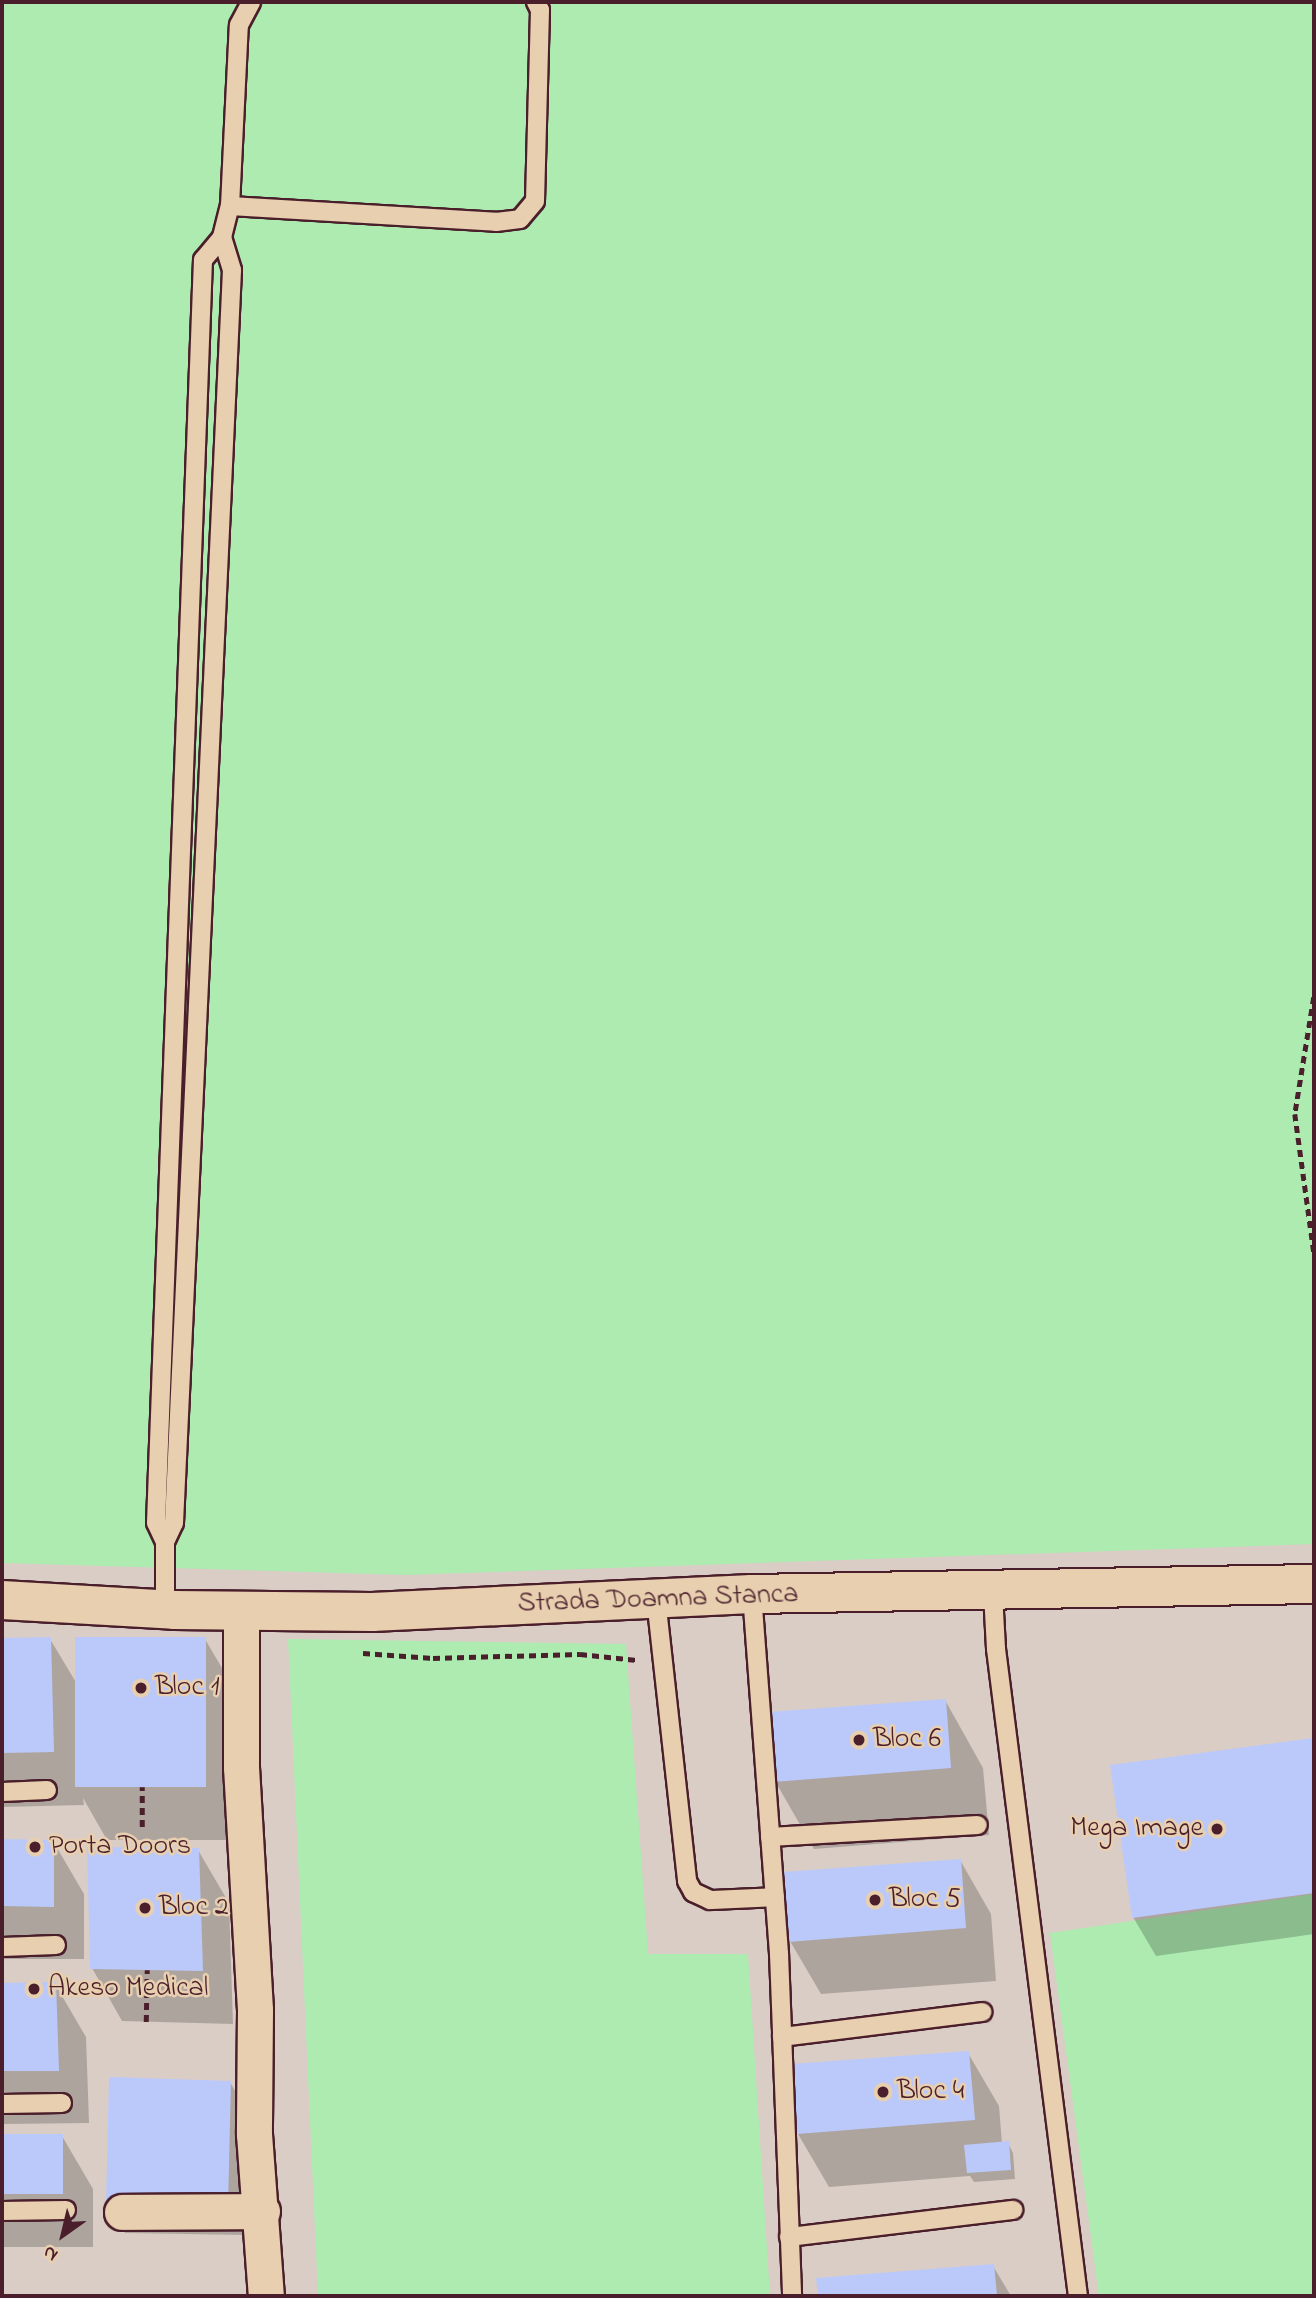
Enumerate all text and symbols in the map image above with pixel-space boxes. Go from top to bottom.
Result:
street label: Strada Doamna Stanca [517,1578,799,1622]
place label: Bloc 1 [155,1671,220,1705]
marker: Bloc 1 [133,1680,149,1696]
place label: Bloc 6 [873,1723,941,1757]
marker: Bloc 6 [851,1732,867,1748]
place label: Mega Image [1070,1812,1203,1846]
marker: Mega Image [1209,1821,1225,1837]
place label: Porta Doors [49,1830,191,1864]
marker: Porta Doors [27,1839,43,1855]
place label: Bloc 5 [889,1883,961,1917]
place label: Bloc 2 [159,1891,229,1925]
marker: Bloc 5 [867,1892,883,1908]
marker: Bloc 2 [137,1900,153,1916]
place label: Akeso Medical [48,1972,208,2006]
marker: Akeso Medical [26,1981,42,1997]
place label: Bloc 4 [897,2075,964,2109]
marker: Bloc 4 [875,2084,891,2100]
north arrow [28,2200,98,2270]
text: N [38,2238,64,2268]

